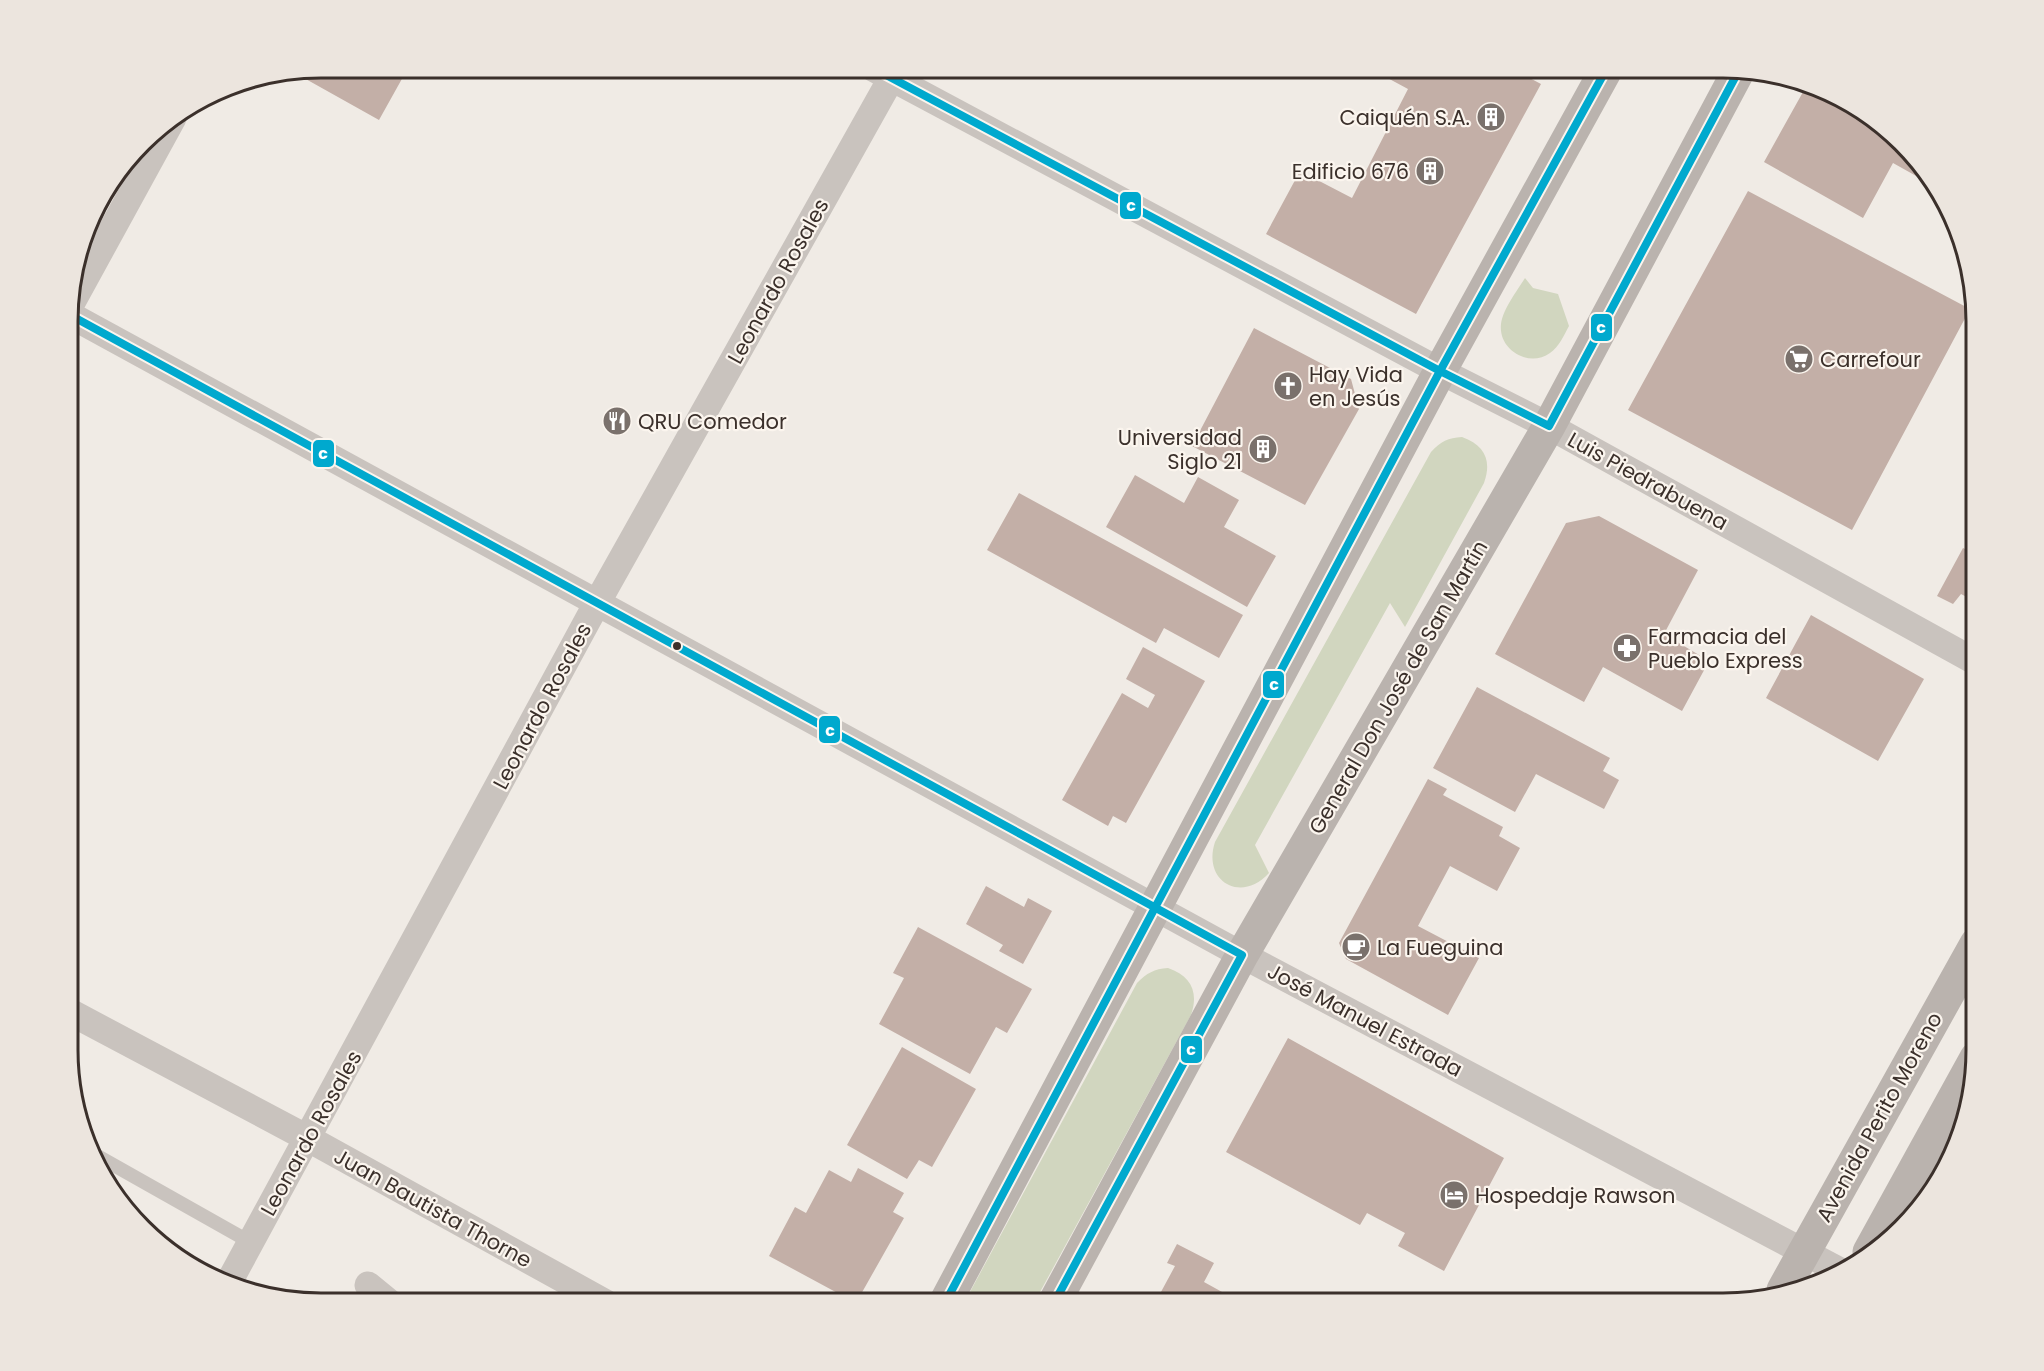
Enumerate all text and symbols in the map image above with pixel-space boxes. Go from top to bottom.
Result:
building icon: Caiquén S.A. [1475,101,1507,133]
place label: Caiquén S.A. [1339,103,1470,132]
building icon: Edificio 676 [1414,155,1446,187]
place label: Edificio 676 [1292,157,1409,186]
line badge: c [1119,191,1142,220]
street label: Leonardo Rosales [721,193,835,369]
text: c [1126,194,1136,217]
line badge: c [1590,313,1613,342]
text: c [1596,316,1606,339]
supermarket icon: Carrefour [1783,343,1815,375]
place label: Carrefour [1820,345,1921,374]
place label: Hay Vida en Jesús [1309,360,1403,413]
church icon: Hay Vida en Jesús [1272,370,1304,402]
restaurant icon: QRU Comedor [601,405,633,437]
place label: QRU Comedor [638,407,787,436]
place label: Universidad Siglo 21 [1118,423,1242,476]
street label: Luis Piedrabuena [1563,425,1733,537]
building icon: Universidad Siglo 21 [1247,433,1279,465]
line badge: c [312,439,335,468]
text: c [318,442,328,465]
street label: General Don José de San Martín [1302,535,1494,839]
street label: Leonardo Rosales [486,618,598,794]
place label: Farmacia del Pueblo Express [1648,622,1803,675]
pharmacy icon: Farmacia del Pueblo Express [1611,632,1643,664]
unlabelled marker [671,640,683,652]
line badge: c [1262,670,1285,699]
text: c [1269,673,1279,696]
line badge: c [818,715,841,744]
text: c [825,719,835,742]
cafe icon: La Fueguina [1340,931,1372,963]
place label: La Fueguina [1377,933,1503,962]
street label: José Manuel Estrada [1262,956,1468,1084]
street label: Avenida Perito Moreno [1809,1007,1949,1227]
line badge: c [1180,1035,1203,1064]
text: c [1186,1038,1196,1061]
street label: Leonardo Rosales [254,1045,368,1221]
street label: Juan Bautista Thorne [329,1141,537,1275]
hotel icon: Hospedaje Rawson [1438,1179,1470,1211]
place label: Hospedaje Rawson [1475,1181,1675,1210]

